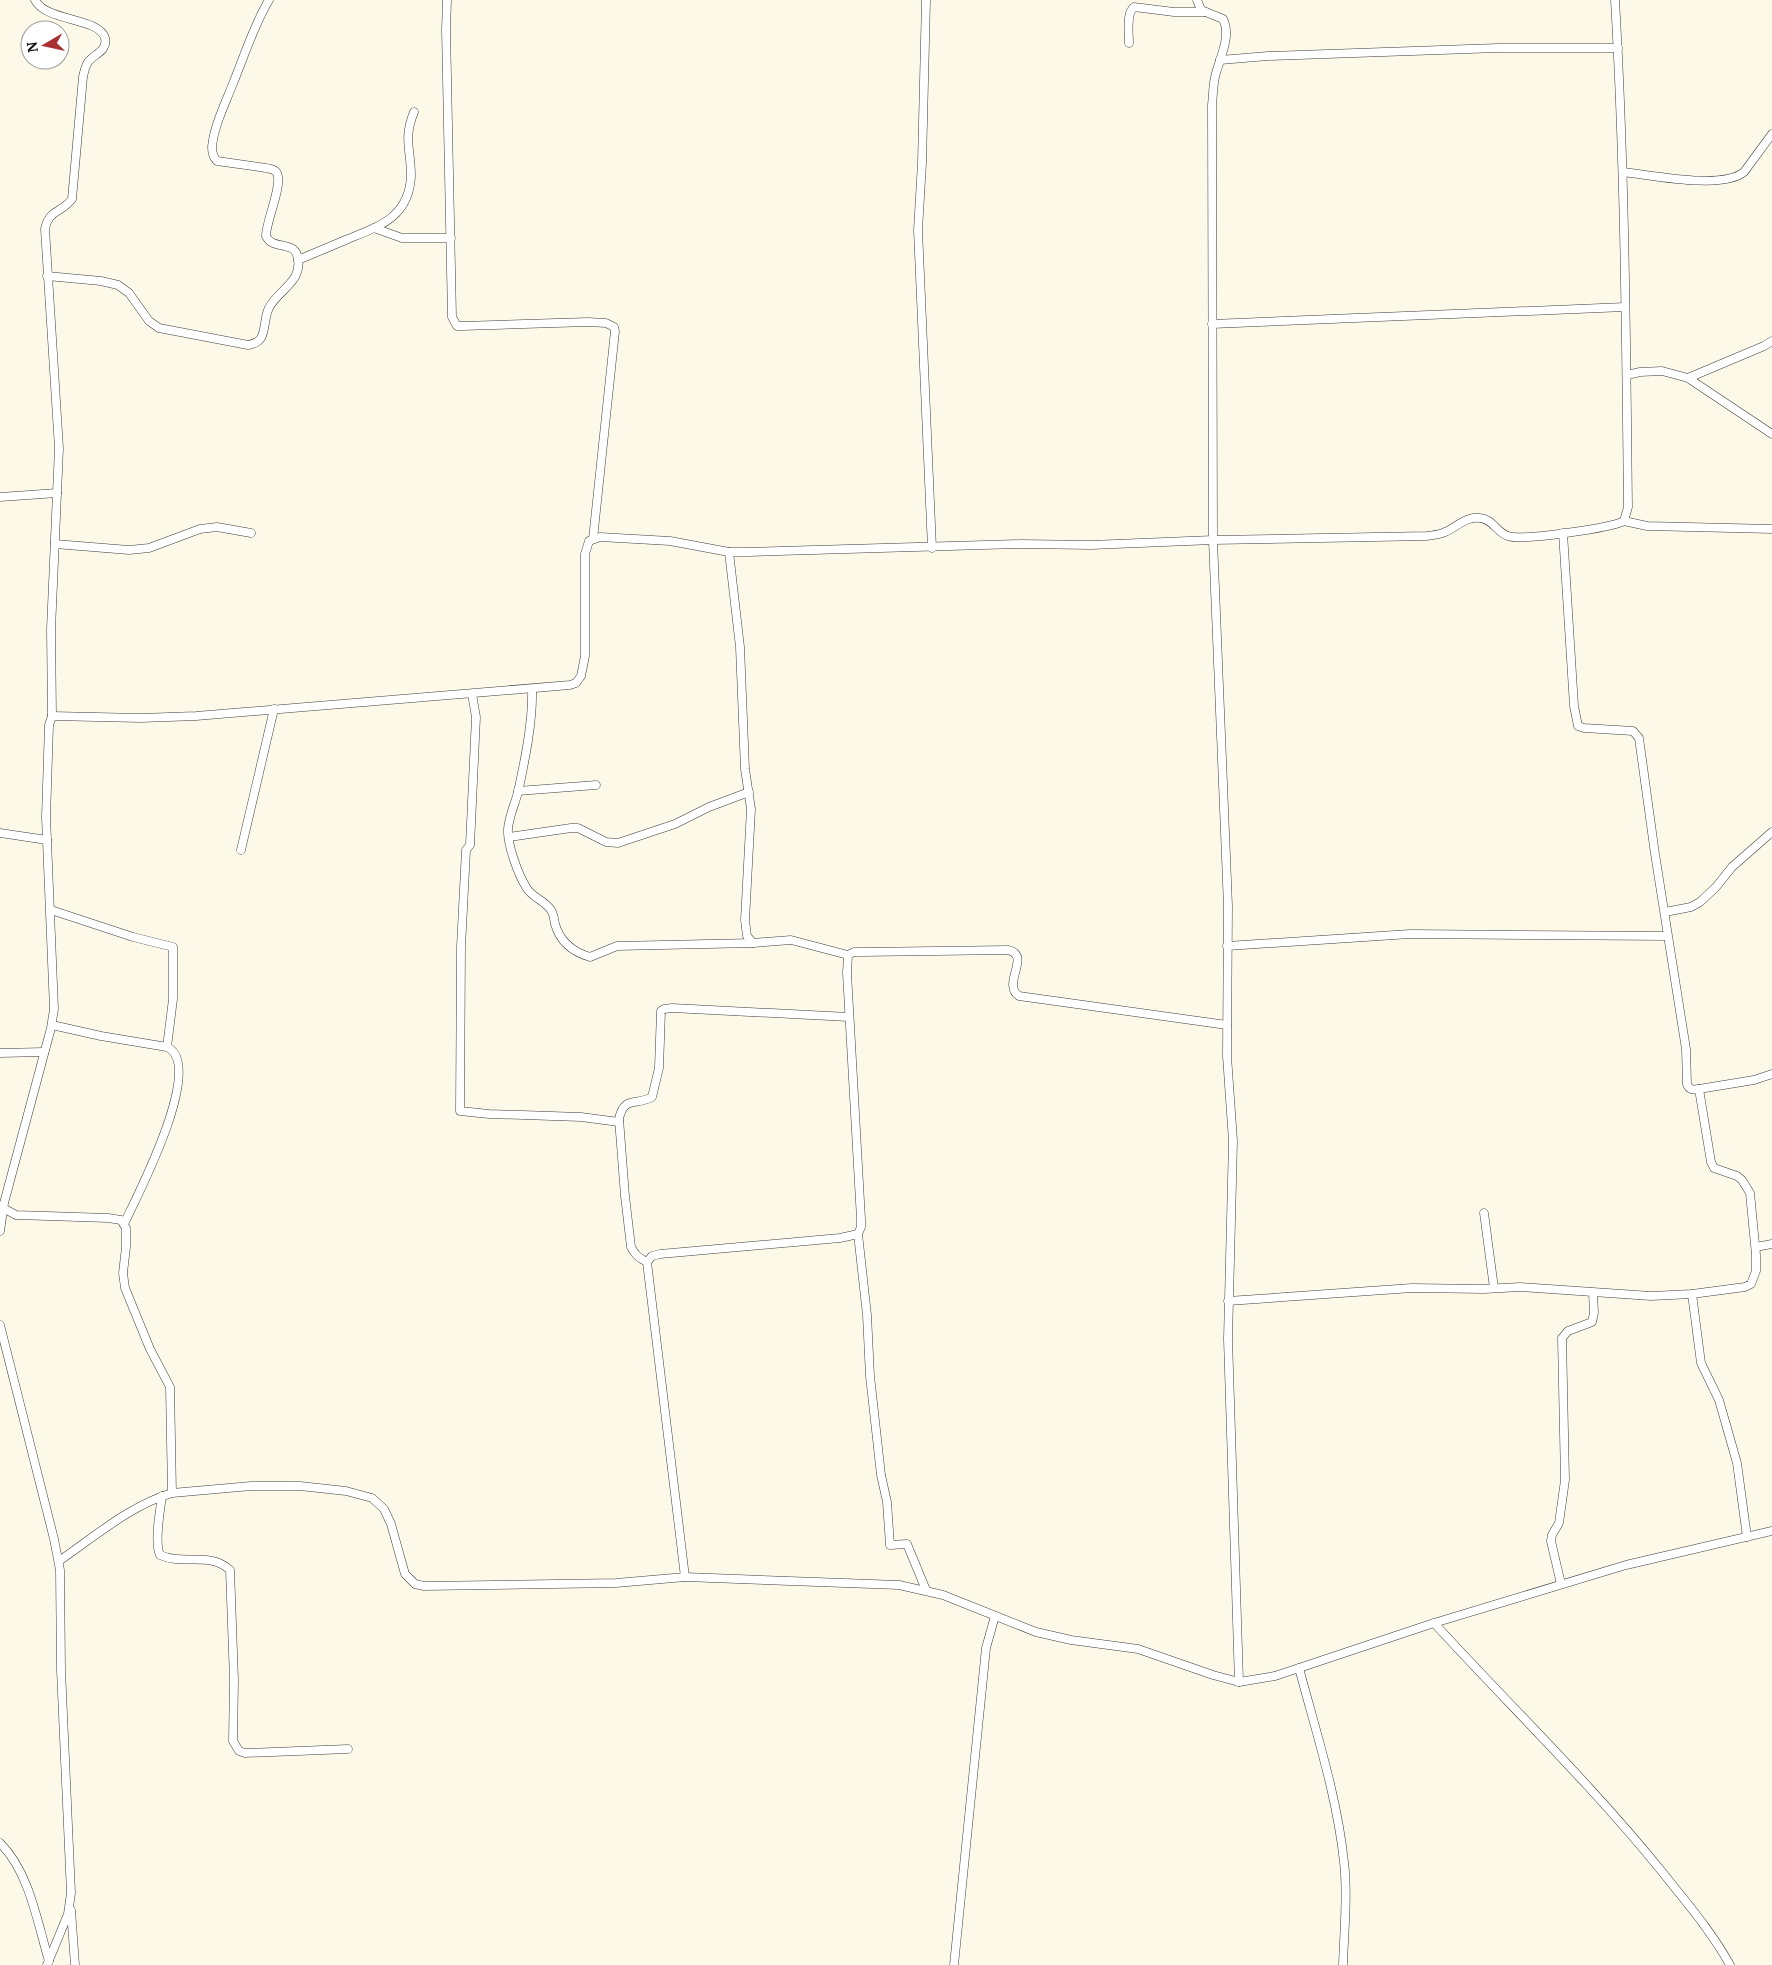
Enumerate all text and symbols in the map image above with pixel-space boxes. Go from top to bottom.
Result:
north arrow [20,20,70,70]
text: N [21,40,42,54]

